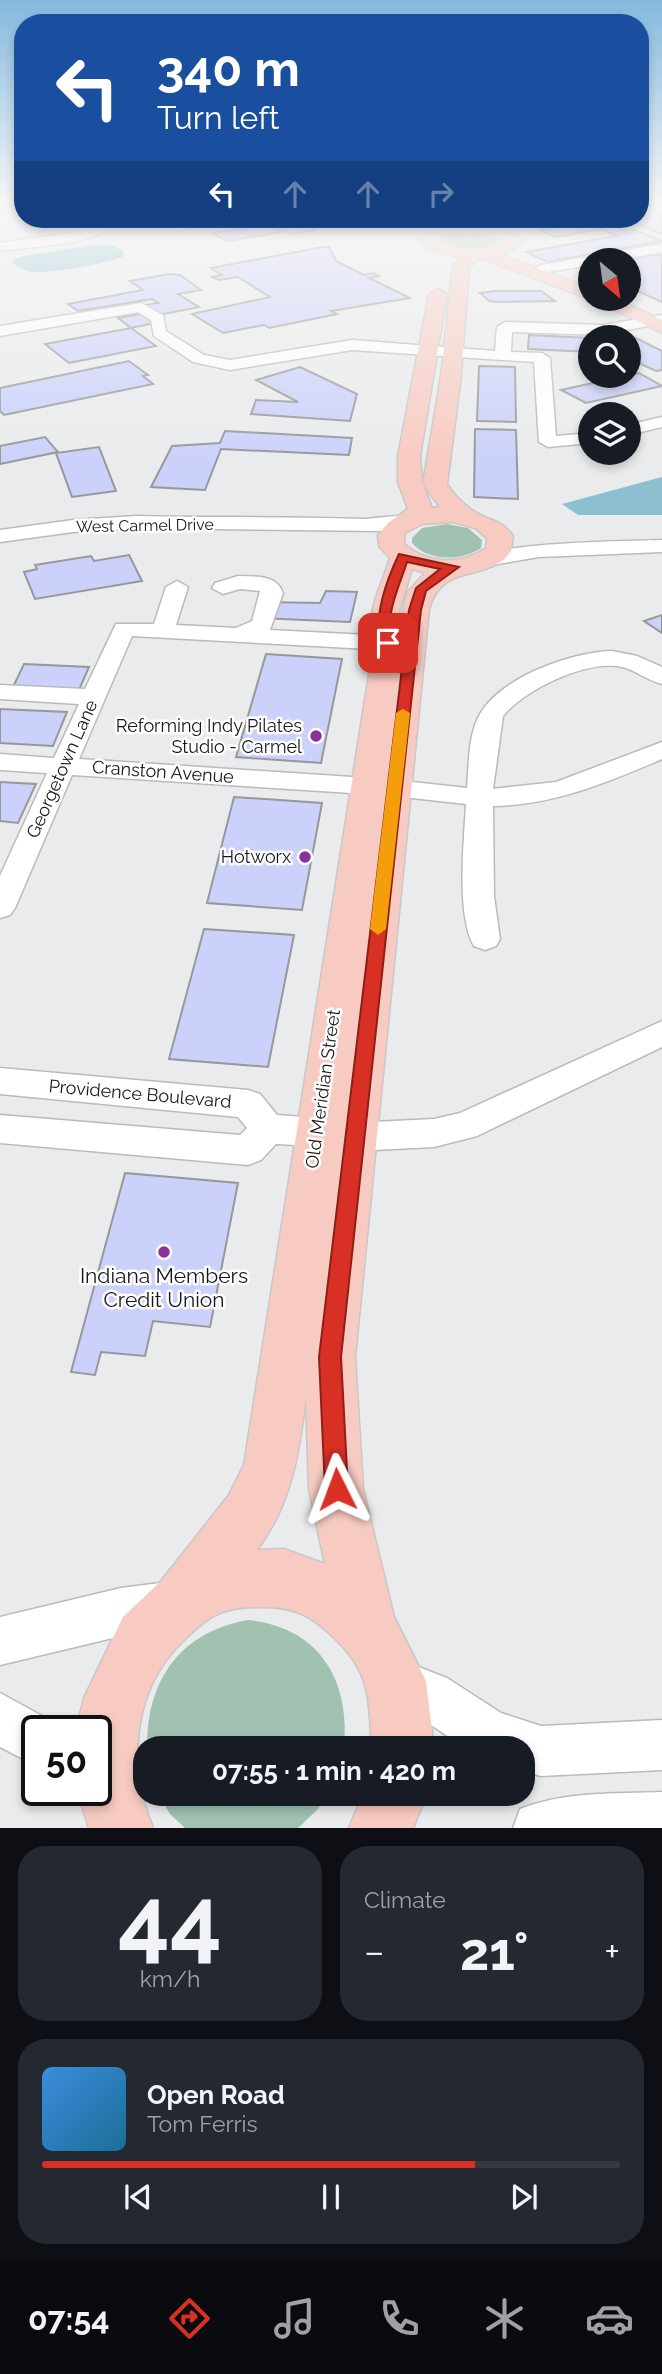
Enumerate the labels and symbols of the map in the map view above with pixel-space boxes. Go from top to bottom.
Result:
north arrow [578,248,640,312]
street label: West Carmel Drive [76,515,214,536]
pin [358,613,418,673]
street label: Georgetown Lane [22,696,102,841]
place label: Reforming Indy Pilates Studio - Carmel [116,715,302,757]
marker: Reforming Indy Pilates Studio - Carmel [308,728,324,744]
street label: Cranston Avenue [92,756,235,787]
place label: Hotworx [221,846,291,867]
marker: Hotworx [297,849,313,865]
street label: Old Meridian Street [301,1008,344,1170]
street label: Providence Boulevard [48,1075,232,1112]
marker: Indiana Members Credit Union [156,1244,172,1260]
place label: Indiana Members Credit Union [80,1263,248,1312]
position arrow [300,1452,374,1526]
speed limit sign: 50 [21,1715,112,1806]

